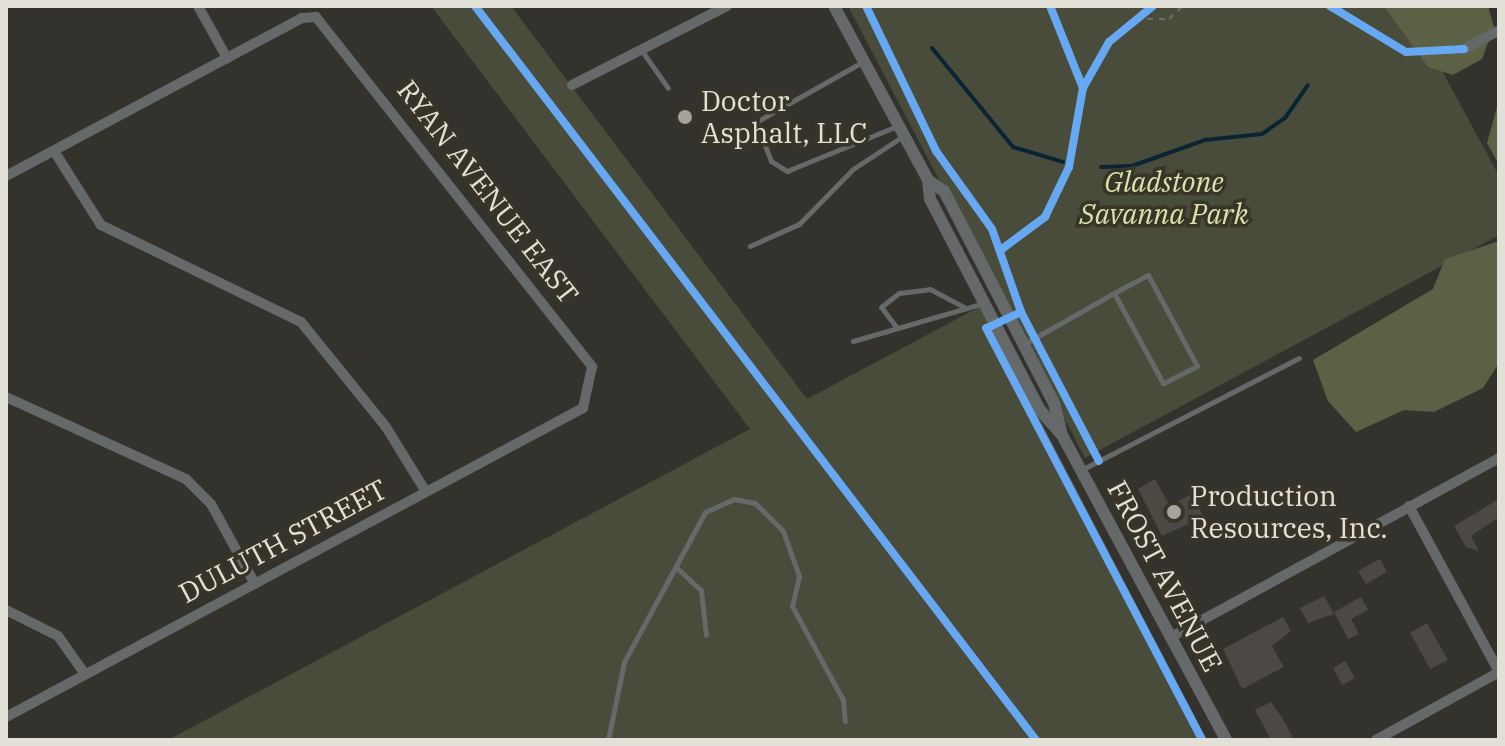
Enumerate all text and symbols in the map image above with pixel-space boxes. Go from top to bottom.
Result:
street label: RYAN AVENUE EAST [390,74,586,310]
place label: Doctor Asphalt, LLC [701,84,867,150]
marker: Doctor Asphalt, LLC [676,108,694,126]
park label: Gladstone Savanna Park [1079,165,1249,231]
street label: DULUTH STREET [173,472,393,610]
street label: FROST AVENUE [1100,475,1230,677]
place label: Production Resources, Inc. [1190,479,1388,545]
marker: Production Resources, Inc. [1165,503,1183,521]

